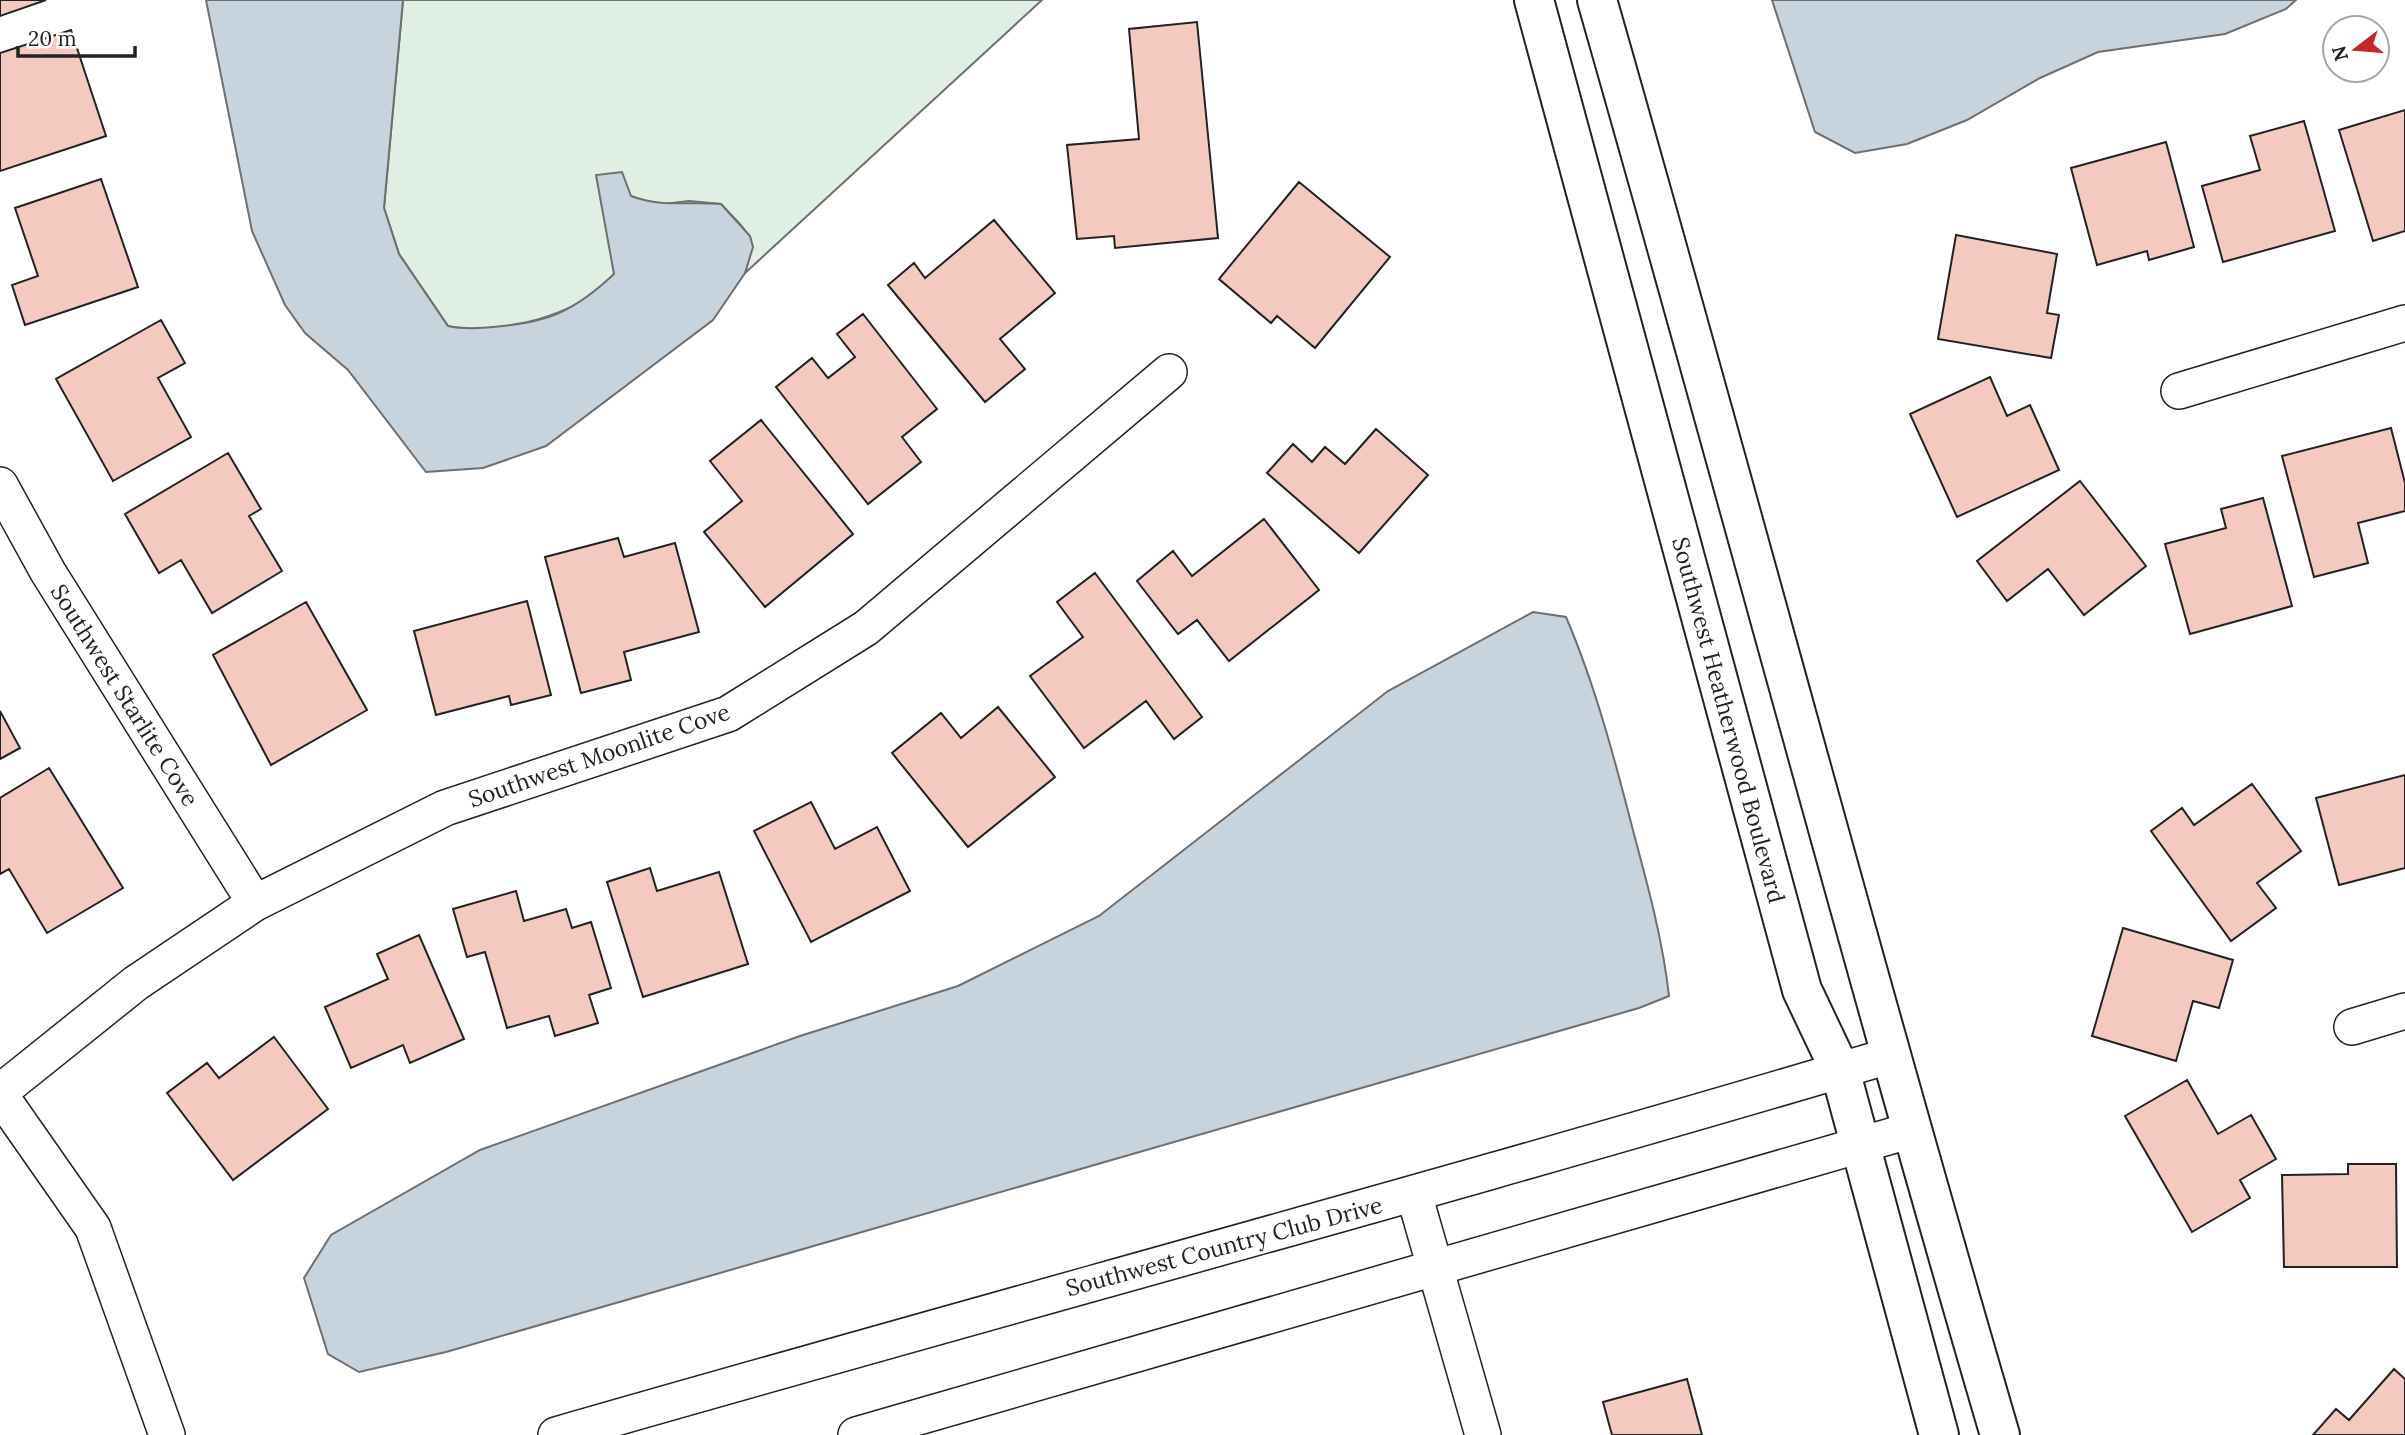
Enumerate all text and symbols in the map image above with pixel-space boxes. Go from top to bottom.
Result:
scale bar [18,14,135,58]
north arrow [2321,14,2391,84]
text: 20 m [28,25,77,52]
text: N [2326,43,2353,64]
street label: Southwest Heatherwood Boulevard [1666,534,1792,906]
street label: Southwest Starlite Cove [45,579,205,811]
street label: Southwest Moonlite Cove [464,697,734,813]
street label: Southwest Country Club Drive [1063,1190,1385,1302]

